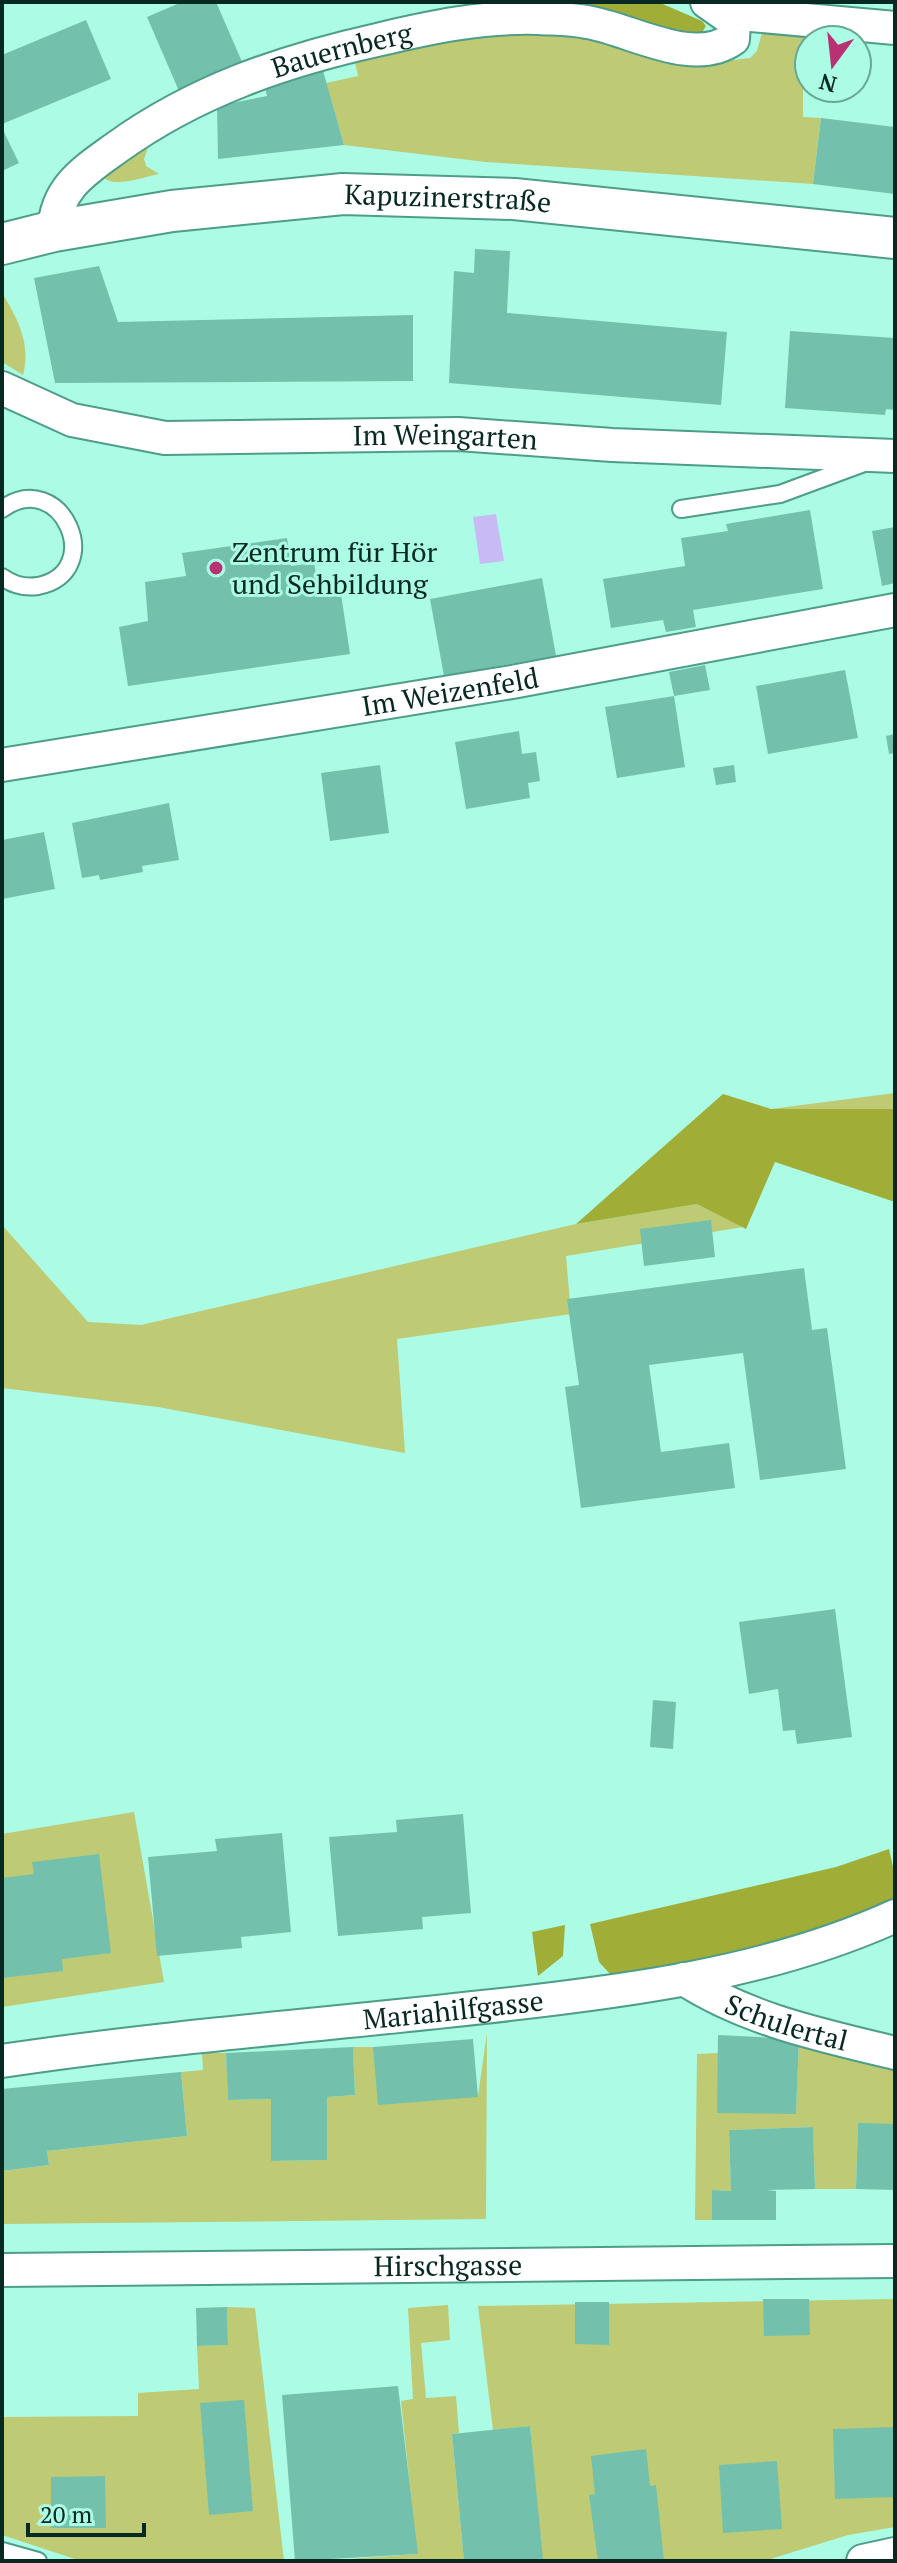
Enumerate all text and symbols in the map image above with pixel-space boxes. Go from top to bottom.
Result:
street label: Bauernberg [266,13,417,86]
north arrow [793,24,873,104]
text: N [816,68,840,100]
street label: Kapuzinerstraße [344,175,553,221]
street label: Im Weingarten [352,415,539,458]
place label: Zentrum für Hör und Sehbildung [232,533,437,602]
marker: Zentrum für Hör und Sehbildung [207,559,225,577]
street label: Im Weizenfeld [359,658,542,724]
street label: Mariahilfgasse [361,1981,545,2038]
street label: Schulertal [719,1985,852,2059]
street label: Hirschgasse [374,2246,522,2284]
scale bar [28,2487,144,2537]
text: 20 m [40,2498,92,2530]

